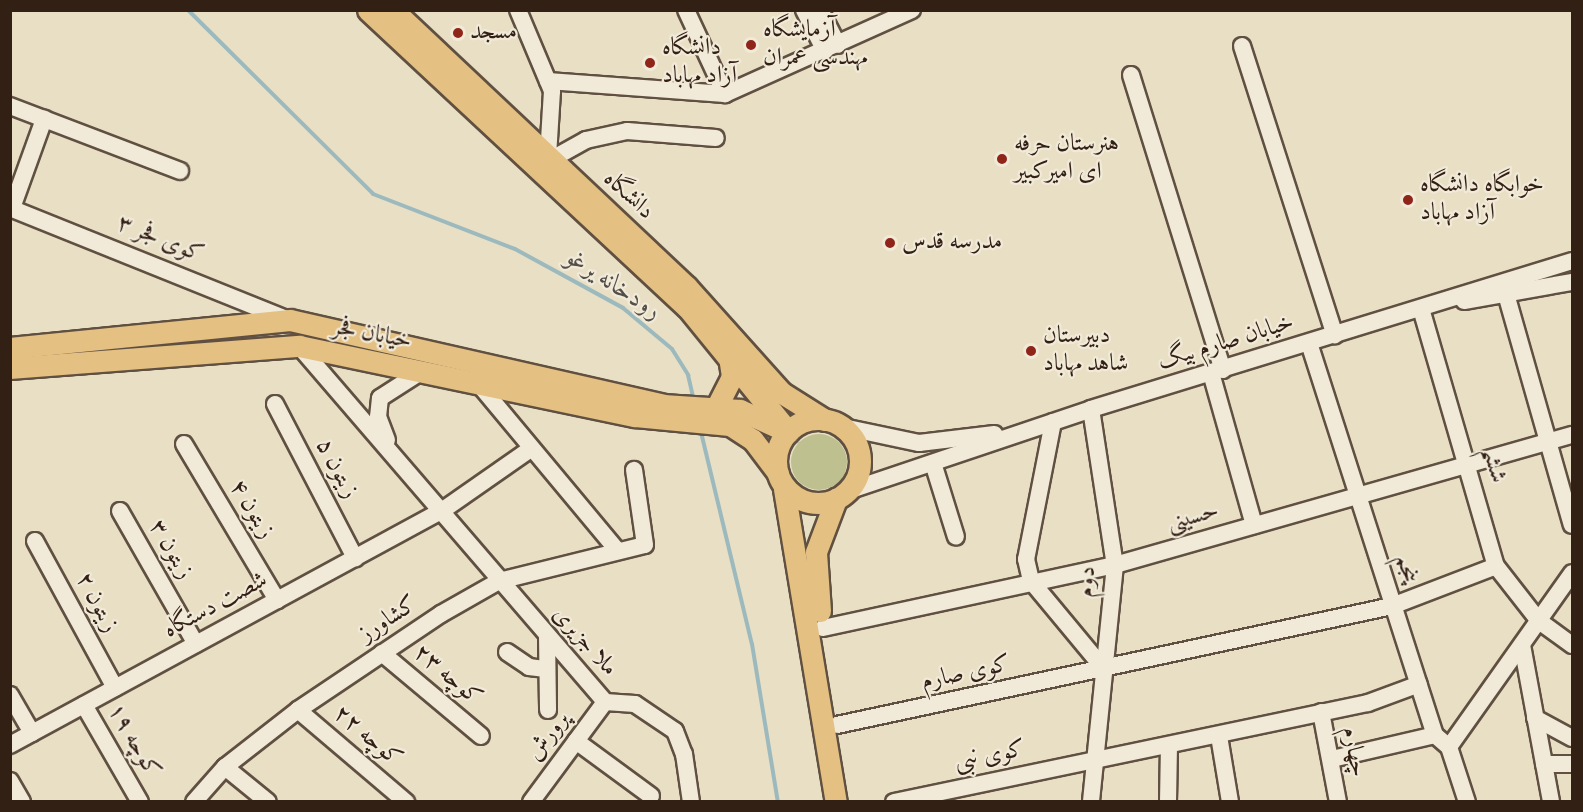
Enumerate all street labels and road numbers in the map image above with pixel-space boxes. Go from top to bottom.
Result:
street label: دانشگاه [597,165,659,227]
street label: کوی فجر ۳ [113,210,207,270]
street label: خیابان صارم بیگ [1154,309,1298,377]
street label: خیابان فجر [330,313,414,357]
street label: زیتون ۵ [308,434,364,504]
street label: ششم [1474,444,1512,486]
street label: زیتون ۴ [222,475,280,545]
street label: حسینی [1164,497,1222,539]
street label: زیتون ۳ [142,515,198,585]
street label: پنجم [1388,551,1424,587]
street label: دوم [1073,565,1103,599]
street label: شصت دستگاه [159,567,273,645]
street label: زیتون ۲ [68,568,124,638]
street label: کشاورز [354,591,424,649]
street label: ملا جزیری [545,601,623,683]
street label: کوچه ۲۳ [407,639,487,713]
street label: کوی صارم [919,651,1013,697]
street label: کوچه ۱۹ [100,699,166,783]
street label: کوچه ۲۲ [327,700,407,774]
street label: پرورش [521,707,577,767]
street label: چهارم [1334,724,1372,780]
street label: کوی نبی [952,735,1028,779]

